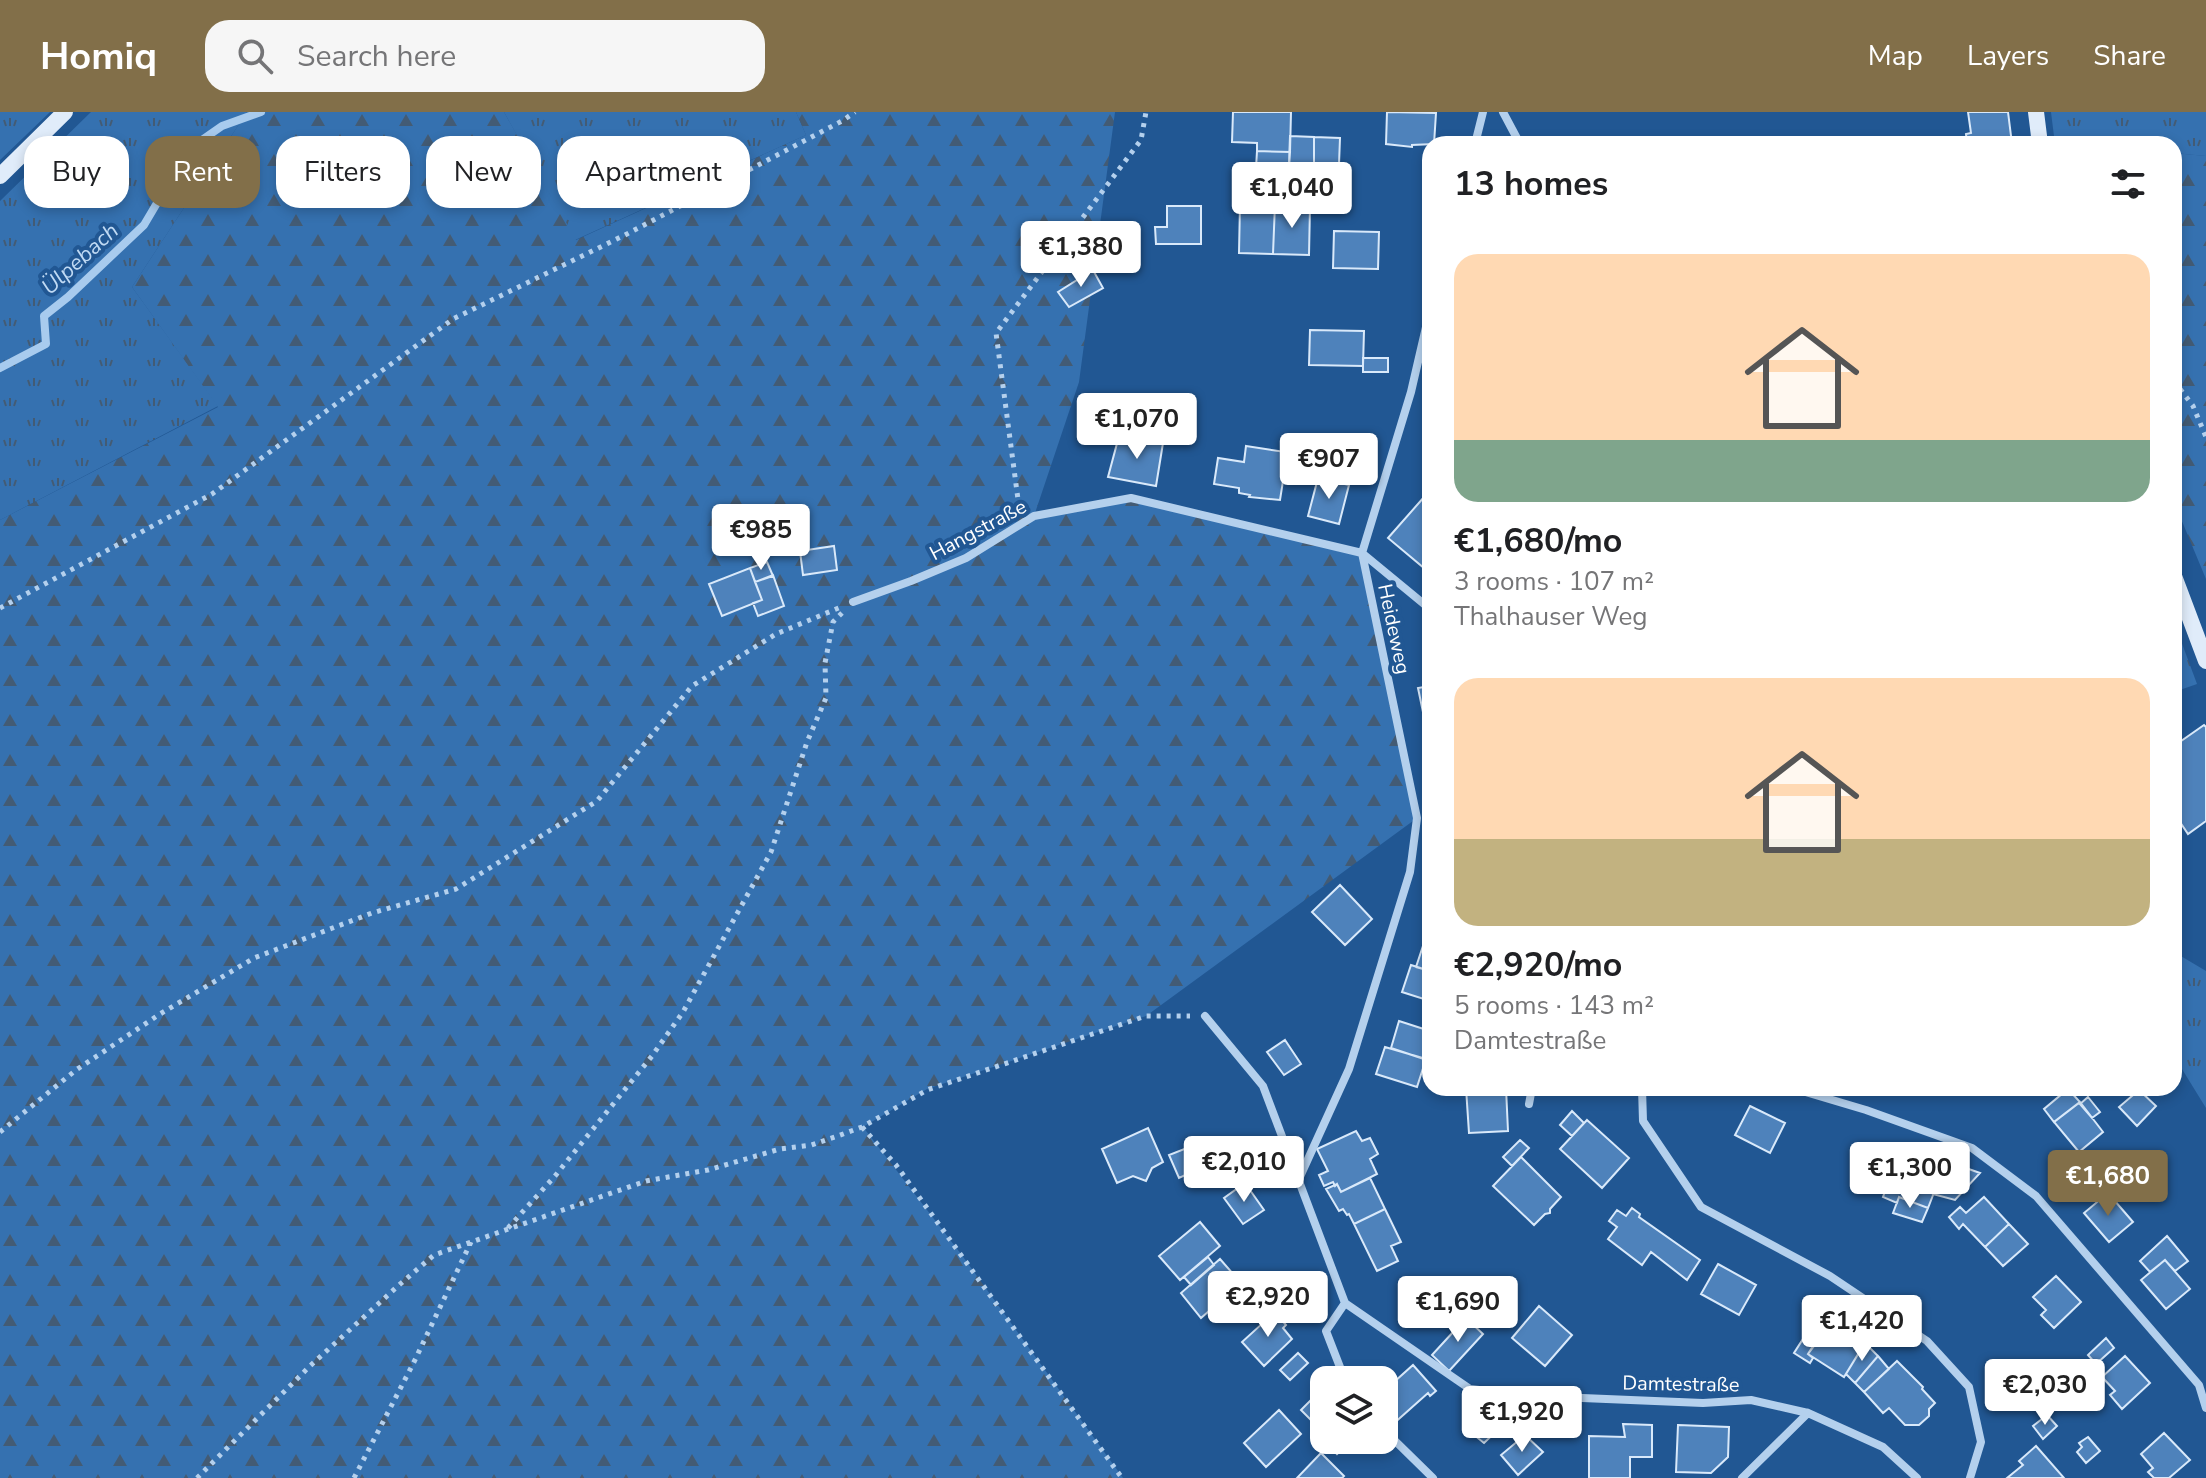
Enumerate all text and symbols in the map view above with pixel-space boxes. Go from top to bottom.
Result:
search box [205,20,765,92]
text: Homiq [40,31,157,82]
icon: search [233,34,277,78]
text: Search here [297,36,456,77]
text: Map [1868,37,1923,75]
text: Layers [1967,37,2049,75]
text: Share [2093,37,2166,75]
chip: Buy [24,136,129,208]
chip: Rent [145,136,260,208]
chip: Filters [276,136,410,208]
chip: New [426,136,541,208]
chip: Apartment [557,136,750,208]
text: 13 homes [1454,161,1608,207]
pin: €1,040 [1227,162,1357,230]
icon: filters [2106,162,2150,206]
text: €1,040 [1250,170,1334,205]
water label: Ülpebach [35,216,125,302]
pin: €1,380 [1016,221,1146,289]
text: €1,380 [1039,229,1123,264]
icon: home [1730,306,1874,450]
pin: €1,070 [1072,393,1202,461]
text: €1,070 [1095,401,1179,436]
pin: €907 [1282,433,1376,501]
text: €907 [1298,441,1360,476]
street label: Hangstraße [925,493,1031,567]
pin: €985 [714,504,808,572]
text: €985 [730,512,792,547]
text: €1,680/mo [1454,518,1622,564]
text: 3 rooms · 107 m² [1454,564,1654,599]
street label: Heideweg [1371,581,1417,677]
text: Thalhauser Weg [1454,599,1648,634]
icon: home [1730,730,1874,874]
text: €2,920/mo [1454,942,1622,988]
text: 5 rooms · 143 m² [1454,988,1654,1023]
text: Damtestraße [1454,1023,1606,1058]
pin: €2,010 [1179,1136,1309,1204]
pin: €1,300 [1845,1142,1975,1210]
text: €2,010 [1202,1144,1286,1179]
text: €1,300 [1868,1150,1952,1185]
pin: €1,680 [2043,1150,2173,1218]
text: €1,680 [2066,1158,2150,1193]
pin: €2,920 [1203,1271,1333,1339]
pin: €1,690 [1393,1276,1523,1344]
text: €2,920 [1226,1279,1310,1314]
text: €1,690 [1416,1284,1500,1319]
pin: €1,420 [1797,1295,1927,1363]
text: €1,420 [1820,1303,1904,1338]
pin: €2,030 [1980,1359,2110,1427]
map controls [1310,1366,1398,1454]
button: layers [1310,1366,1398,1454]
text: €2,030 [2003,1367,2087,1402]
street label: Damtestraße [1622,1369,1740,1399]
pin: €1,920 [1457,1386,1587,1454]
text: €1,920 [1480,1394,1564,1429]

